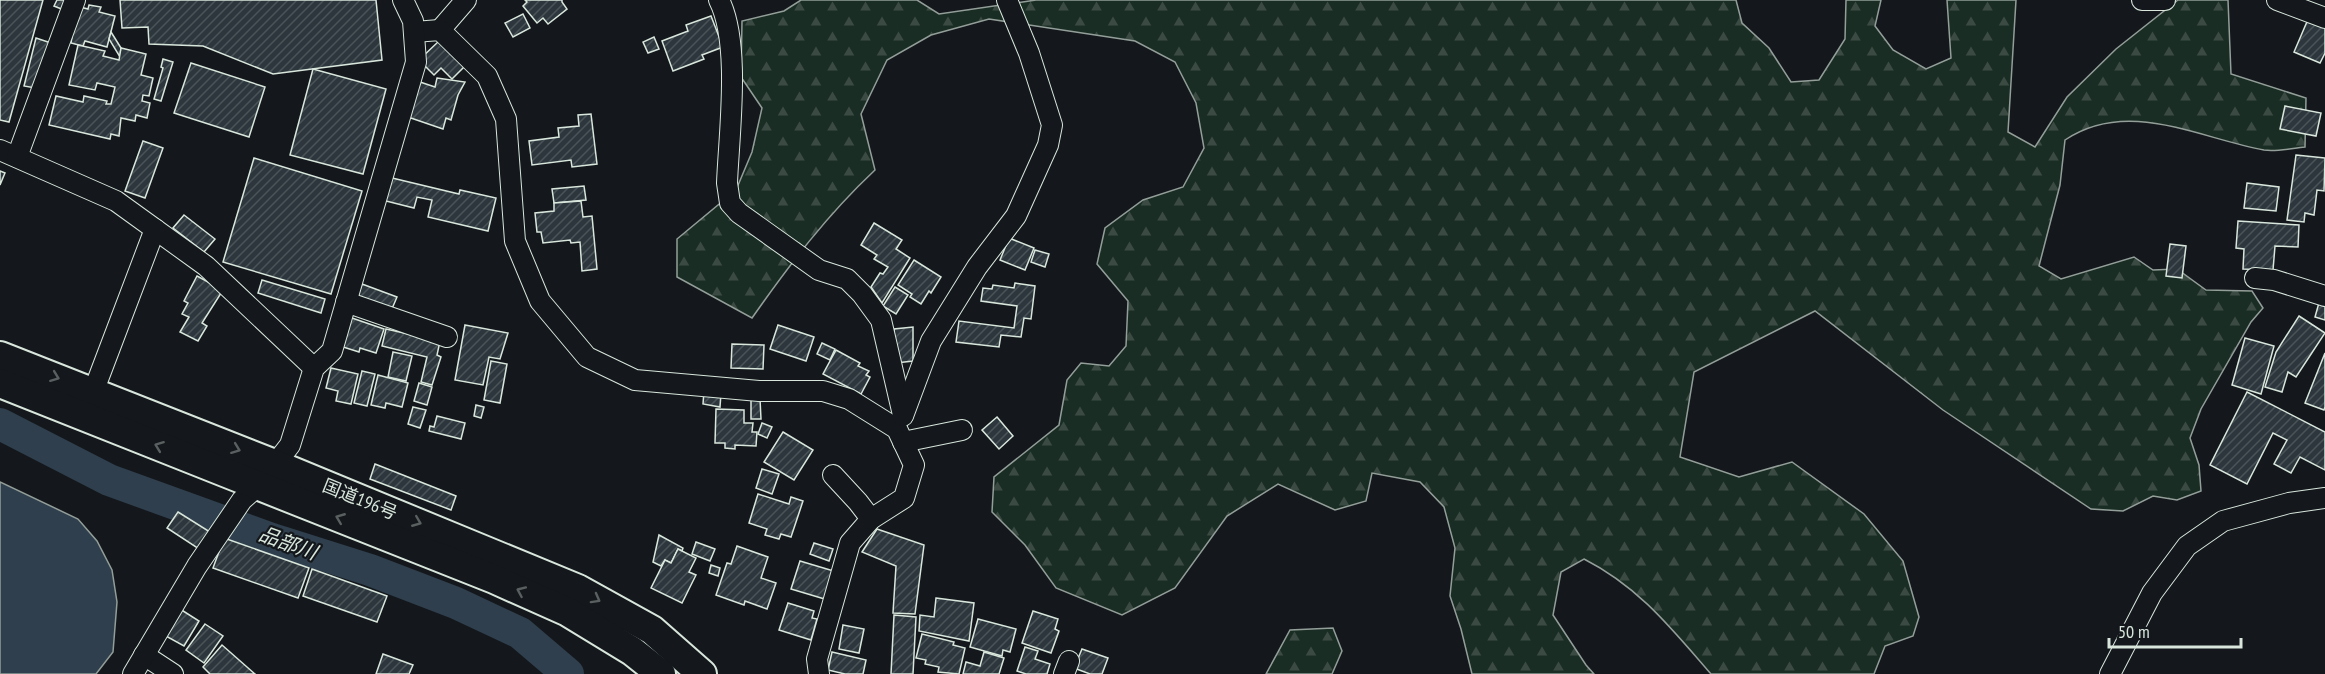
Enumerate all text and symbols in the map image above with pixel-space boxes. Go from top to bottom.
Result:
one-way arrow [49,370,59,383]
one-way arrow [154,441,165,453]
one-way arrow [230,441,241,454]
street label: 国道196号 [319,474,401,524]
one-way arrow [335,513,346,525]
one-way arrow [410,515,421,527]
water label: 品部川 [255,521,323,566]
one-way arrow [516,586,527,598]
one-way arrow [590,592,600,603]
scale bar [2109,611,2241,649]
text: 50 m [2118,620,2150,643]

